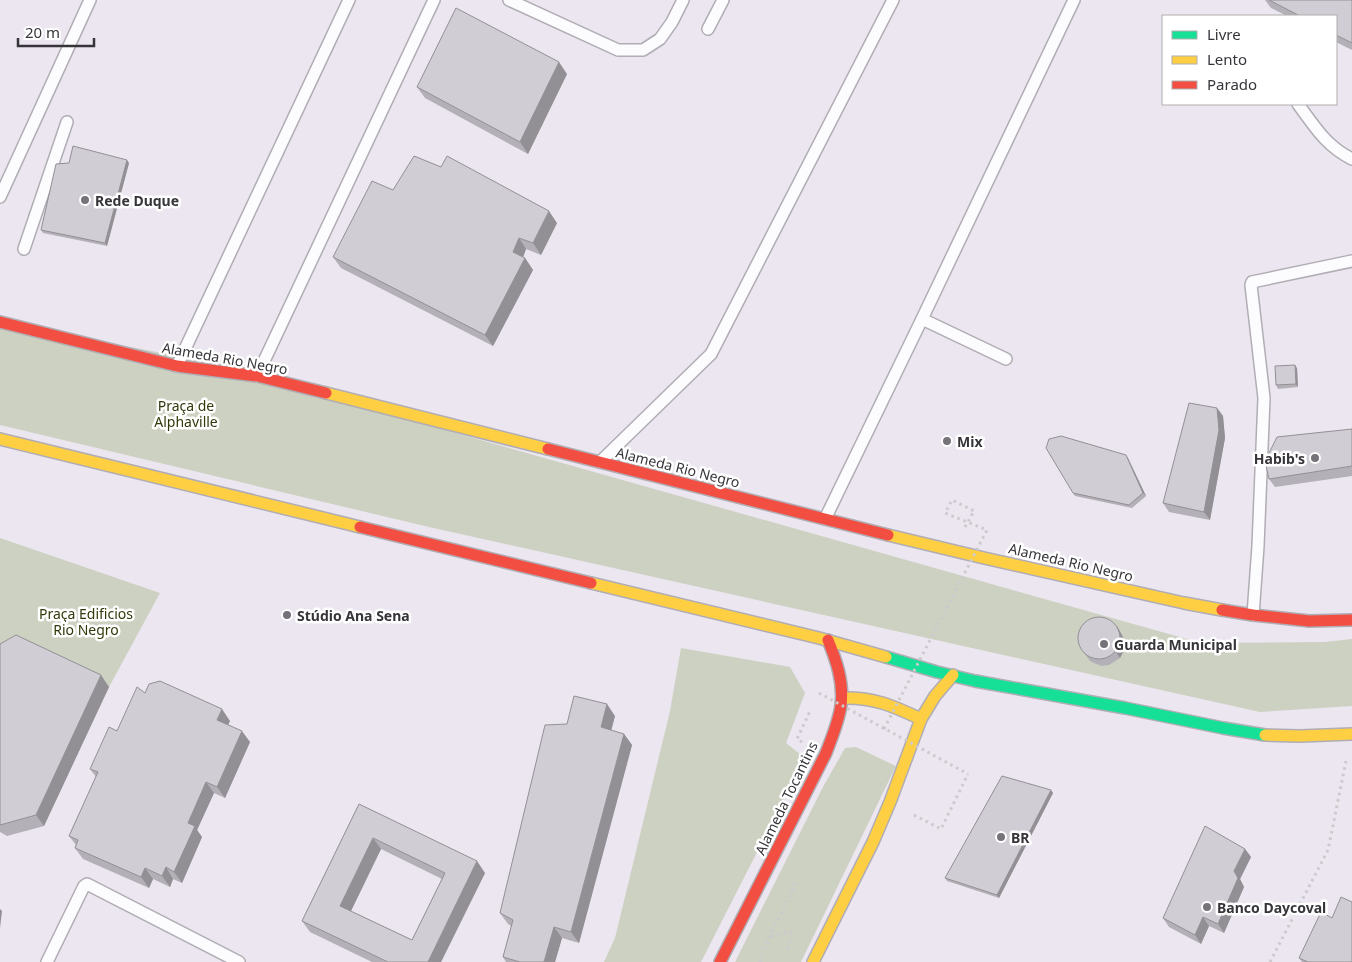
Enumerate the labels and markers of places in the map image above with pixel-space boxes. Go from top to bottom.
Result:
place label: Rede Duque [95,191,179,210]
marker: Rede Duque [79,194,91,206]
place label: Mix [957,432,983,451]
marker: Mix [941,435,953,447]
place label: Habib's [1254,449,1305,468]
marker: Habib's [1309,452,1321,464]
place label: Stúdio Ana Sena [297,606,410,625]
marker: Stúdio Ana Sena [281,609,293,621]
place label: Guarda Municipal [1114,635,1237,654]
marker: Guarda Municipal [1098,638,1110,650]
place label: BR [1011,828,1030,847]
marker: BR [995,831,1007,843]
place label: Banco Daycoval [1217,898,1326,917]
marker: Banco Daycoval [1201,901,1213,913]

